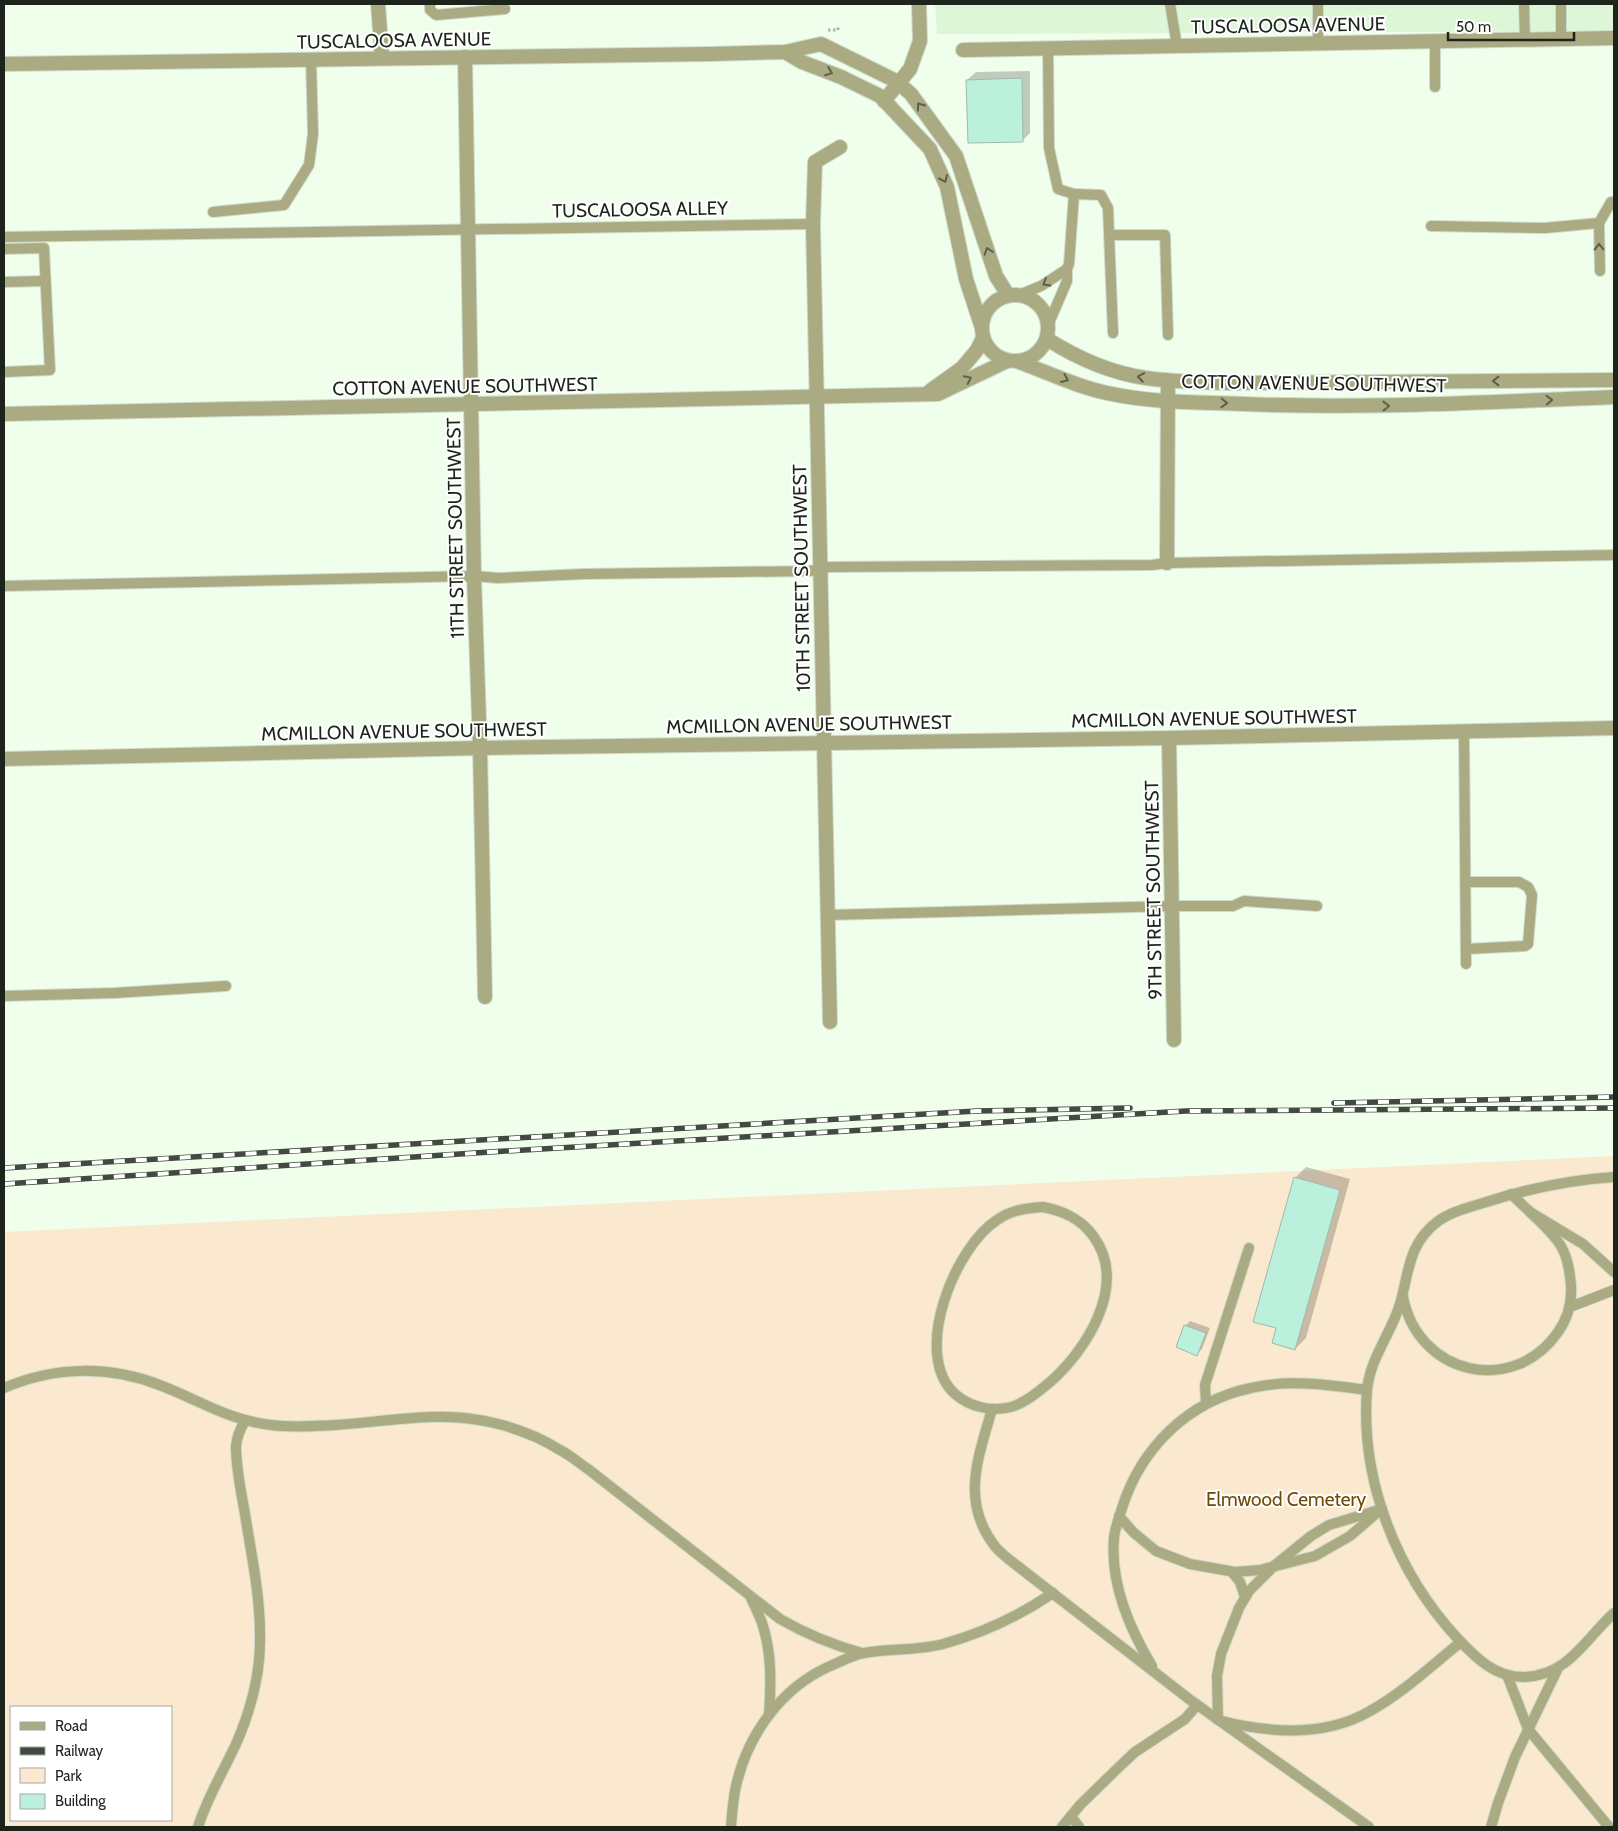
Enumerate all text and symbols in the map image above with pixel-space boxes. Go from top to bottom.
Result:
scale bar [1448,10,1574,42]
street label: TUSCALOOSA AVENUE [1191,12,1385,39]
text: 50 m [1456,18,1491,36]
street label: TUSCALOOSA AVENUE [297,27,491,54]
one-way arrow [824,66,833,76]
one-way arrow [917,103,925,112]
one-way arrow [937,174,948,183]
street label: TUSCALOOSA ALLEY [552,196,728,223]
one-way arrow [1594,243,1604,250]
one-way arrow [983,248,993,256]
one-way arrow [1042,277,1051,287]
street label: COTTON AVENUE SOUTHWEST [1181,370,1447,397]
one-way arrow [1136,372,1145,383]
street label: COTTON AVENUE SOUTHWEST [332,373,598,400]
one-way arrow [1060,373,1068,383]
one-way arrow [962,375,971,385]
one-way arrow [1491,376,1499,386]
one-way arrow [1546,395,1553,405]
one-way arrow [1220,398,1228,408]
one-way arrow [1383,401,1391,411]
street label: 11TH STREET SOUTHWEST [442,417,469,639]
street label: 10TH STREET SOUTHWEST [788,464,815,692]
street label: MCMILLON AVENUE SOUTHWEST [1071,705,1357,732]
street label: MCMILLON AVENUE SOUTHWEST [666,711,952,738]
street label: MCMILLON AVENUE SOUTHWEST [261,718,547,745]
street label: 9TH STREET SOUTHWEST [1140,780,1167,1000]
park label: Elmwood Cemetery [1206,1488,1366,1511]
legend [10,1706,172,1821]
text: Road [55,1717,88,1735]
text: Railway [55,1742,104,1760]
text: Park [55,1767,82,1785]
text: Building [55,1792,106,1810]

